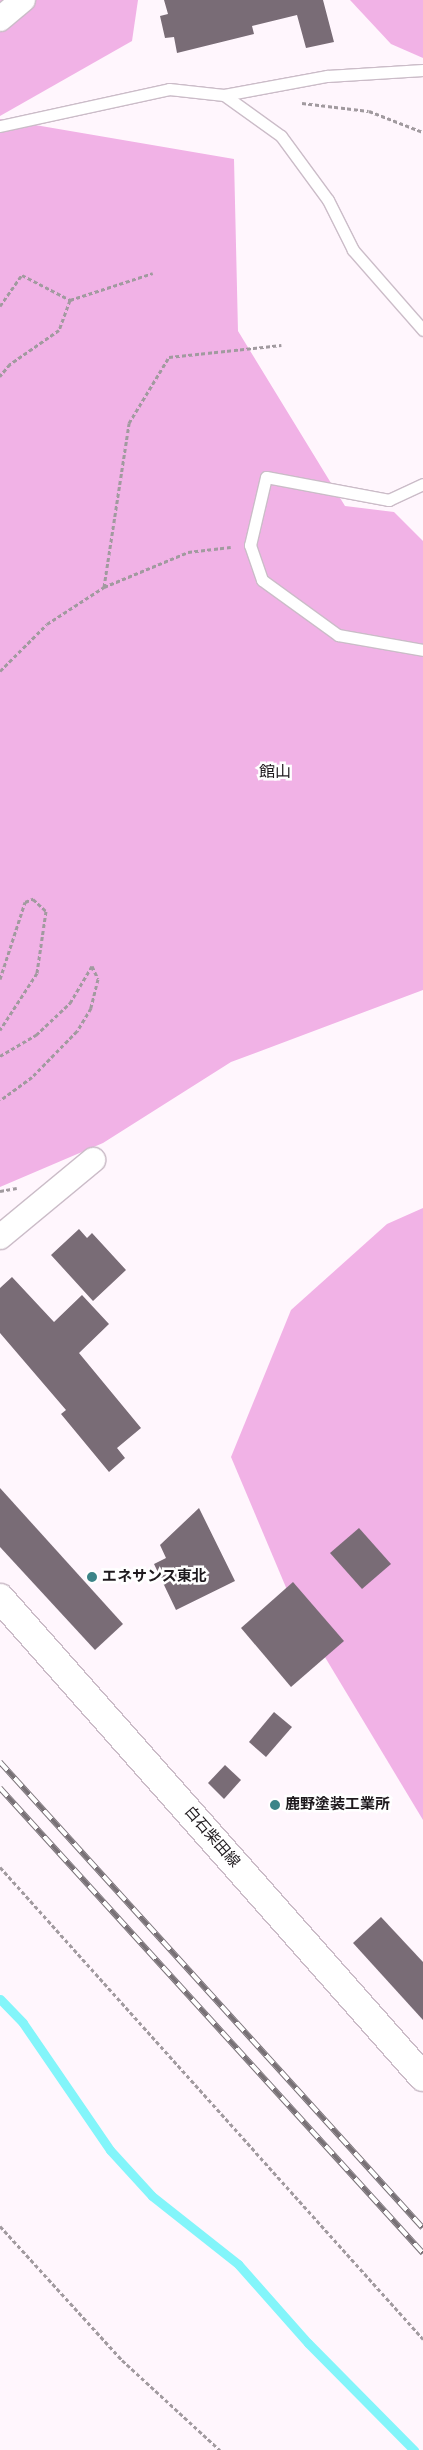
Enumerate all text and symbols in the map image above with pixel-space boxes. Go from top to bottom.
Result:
district label: 館山 [259,762,291,782]
place label: エネサンス東北 [102,1568,207,1586]
marker: エネサンス東北 [86,1571,98,1583]
place label: 鹿野塗装工業所 [285,1796,390,1814]
marker: 鹿野塗装工業所 [269,1799,281,1811]
street label: 白石柴田線 [181,1803,243,1871]

